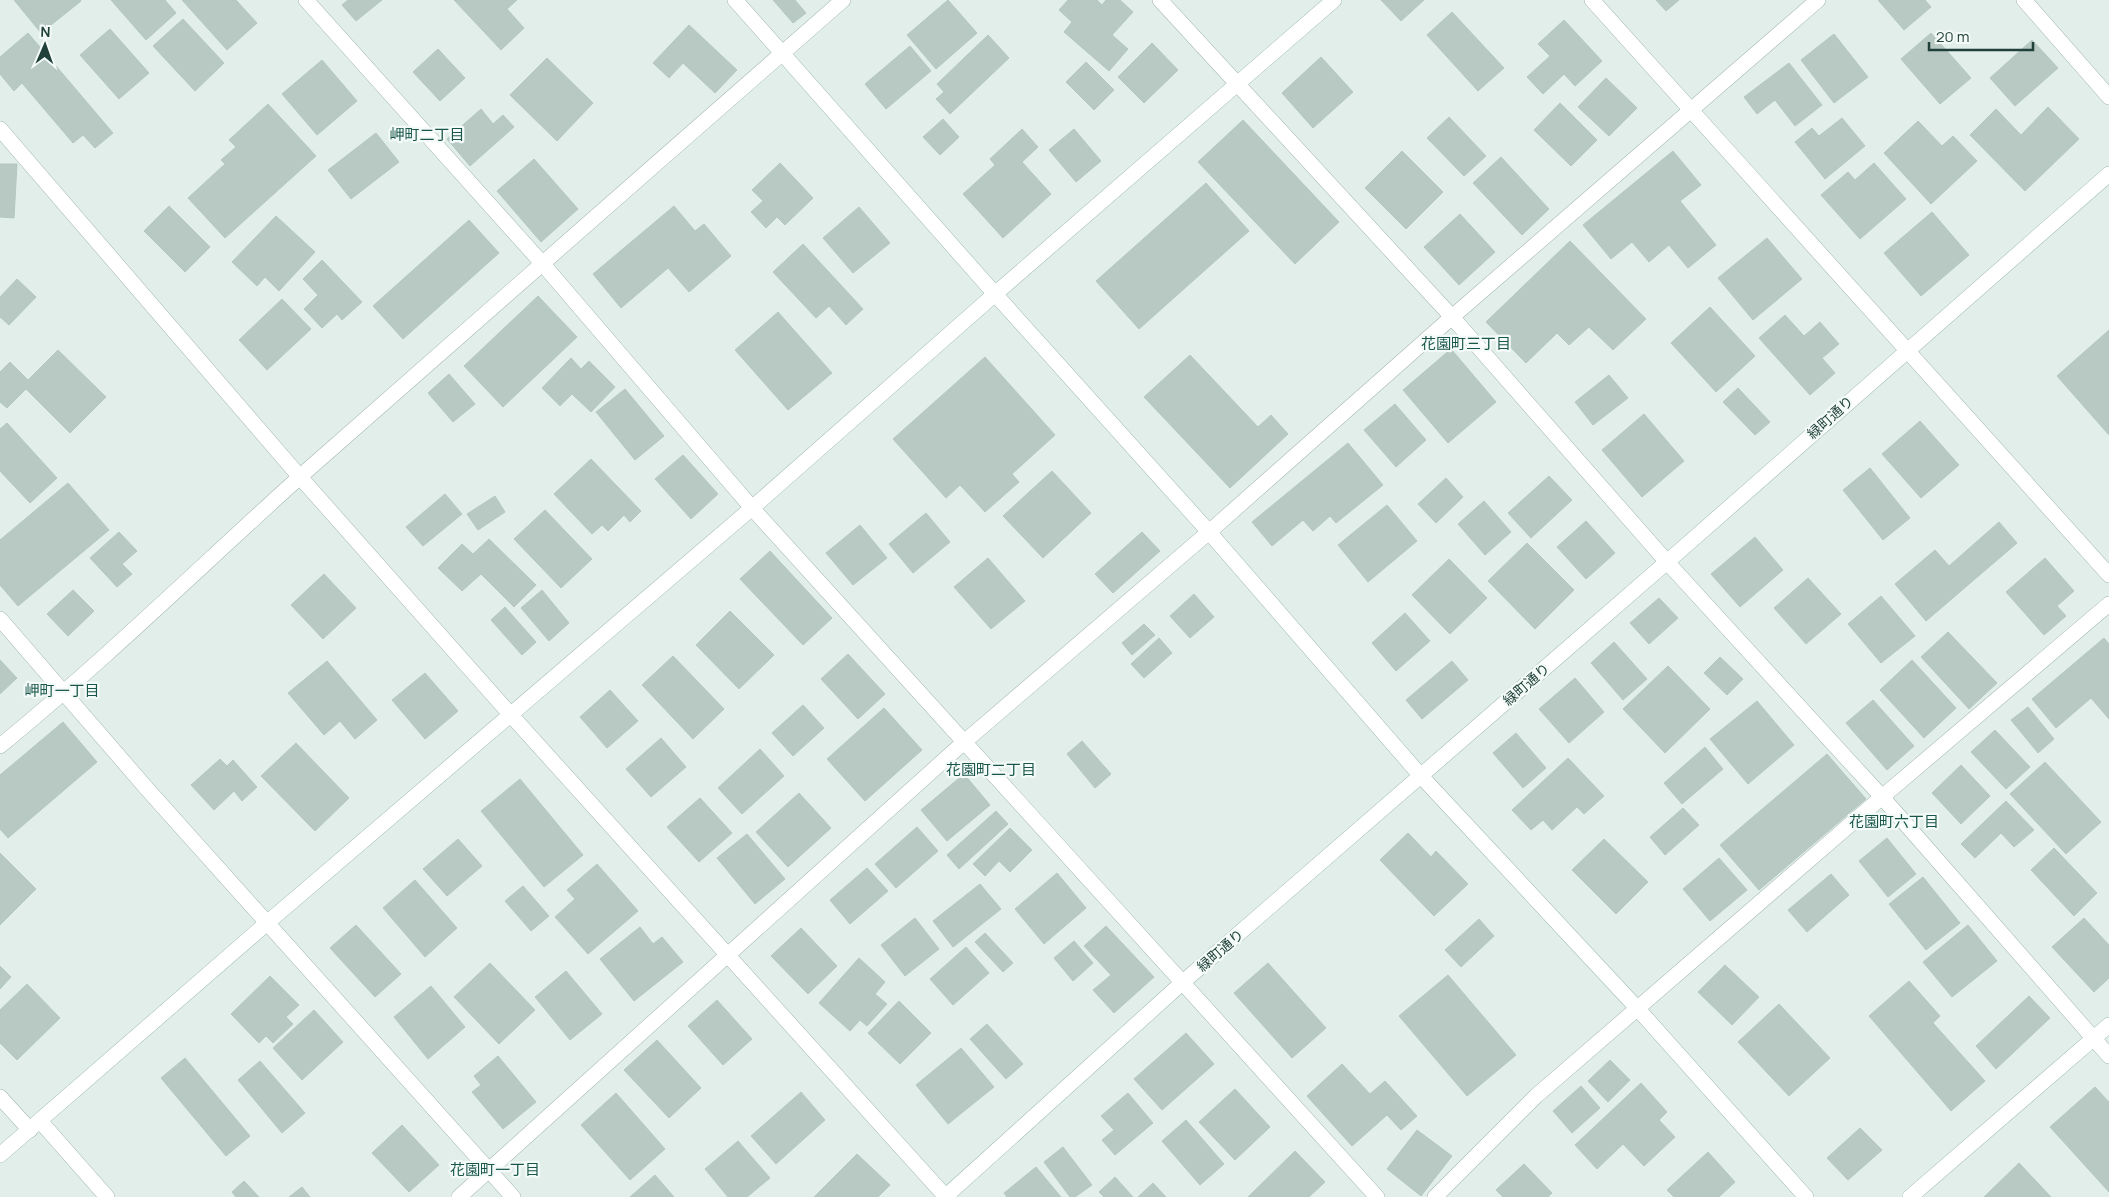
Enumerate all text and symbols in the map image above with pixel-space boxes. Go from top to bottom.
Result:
north arrow [20,20,70,70]
scale bar [1929,20,2033,52]
text: N [40,22,51,41]
text: 20 m [1936,26,1969,47]
district label: 岬町二丁目 [389,124,465,145]
district label: 花園町三丁目 [1421,333,1511,354]
street label: 緑町通り [1803,391,1857,443]
street label: 緑町通り [1499,658,1553,710]
district label: 岬町一丁目 [24,680,100,701]
district label: 花園町二丁目 [946,759,1036,780]
district label: 花園町六丁目 [1849,811,1939,832]
street label: 緑町通り [1193,924,1247,976]
district label: 花園町一丁目 [450,1159,540,1180]

